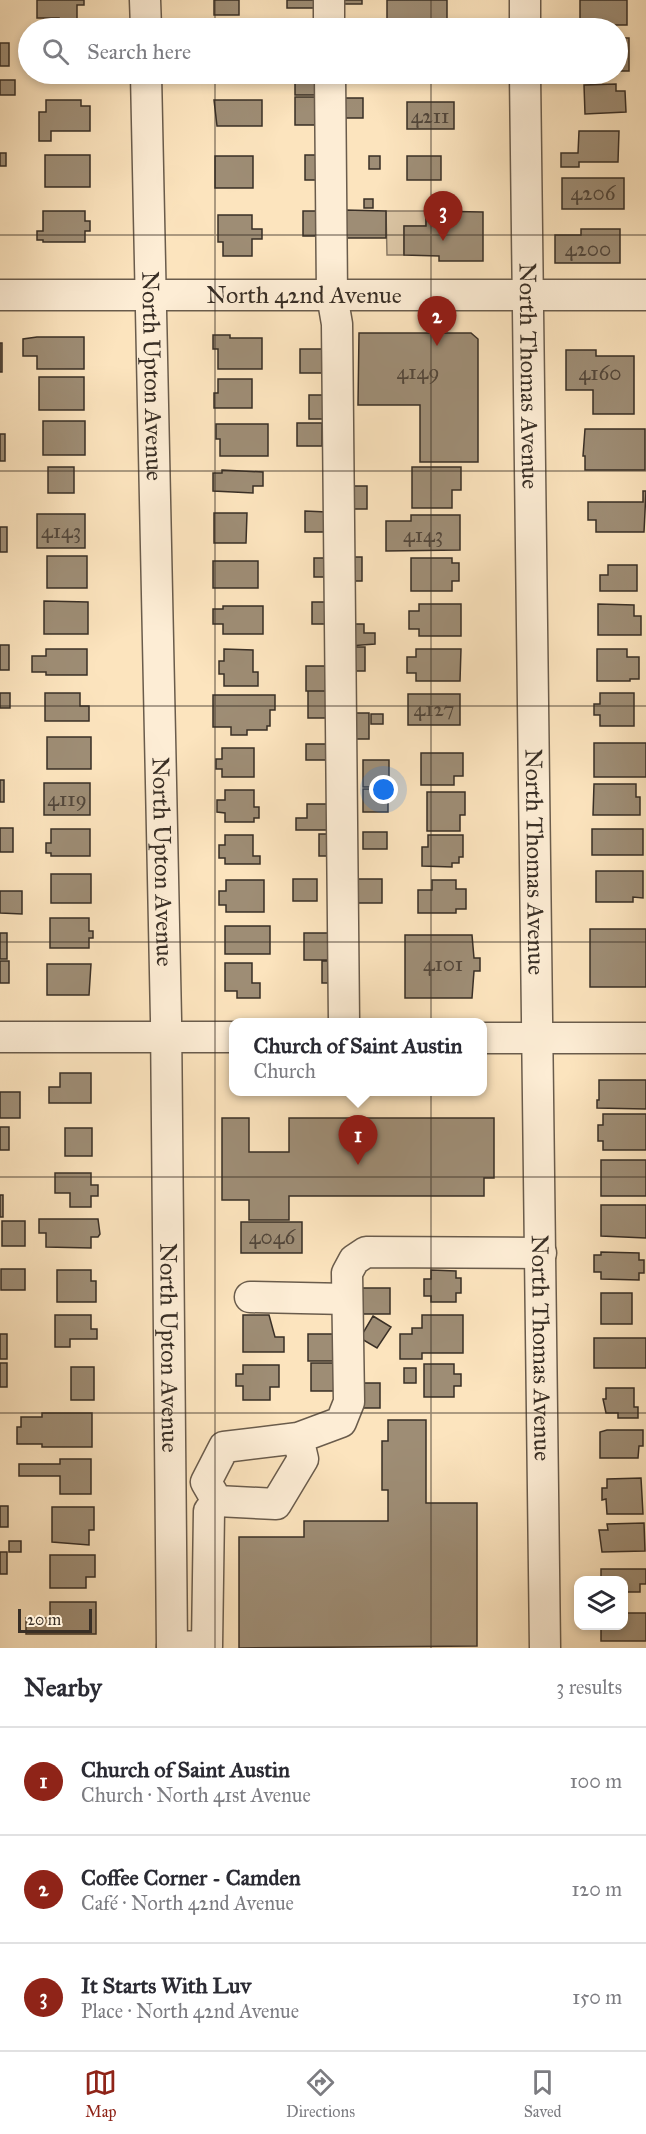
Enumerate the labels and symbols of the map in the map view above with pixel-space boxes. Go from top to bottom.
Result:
house number: 4211 [411,103,449,129]
house number: 4206 [570,180,617,206]
pin: 3 [424,192,462,241]
house number: 4200 [565,236,611,262]
street label: North Thomas Avenue [512,263,545,489]
street label: North Upton Avenue [135,271,170,481]
street label: North 42nd Avenue [206,280,402,310]
pin: 2 [418,296,456,346]
house number: 4149 [397,359,439,385]
house number: 4160 [579,360,621,386]
house number: 4143 [41,518,81,544]
house number: 4143 [403,522,443,548]
house number: 4127 [414,696,455,722]
street label: North Thomas Avenue [519,749,551,975]
street label: North Upton Avenue [145,757,180,967]
your location [369,775,398,804]
house number: 4119 [47,786,87,812]
house number: 4101 [423,951,463,977]
pin: 1 [338,1116,378,1165]
house number: 4046 [249,1224,296,1250]
street label: North Thomas Avenue [525,1234,558,1461]
street label: North Upton Avenue [153,1243,185,1453]
scale bar [18,1606,92,1634]

